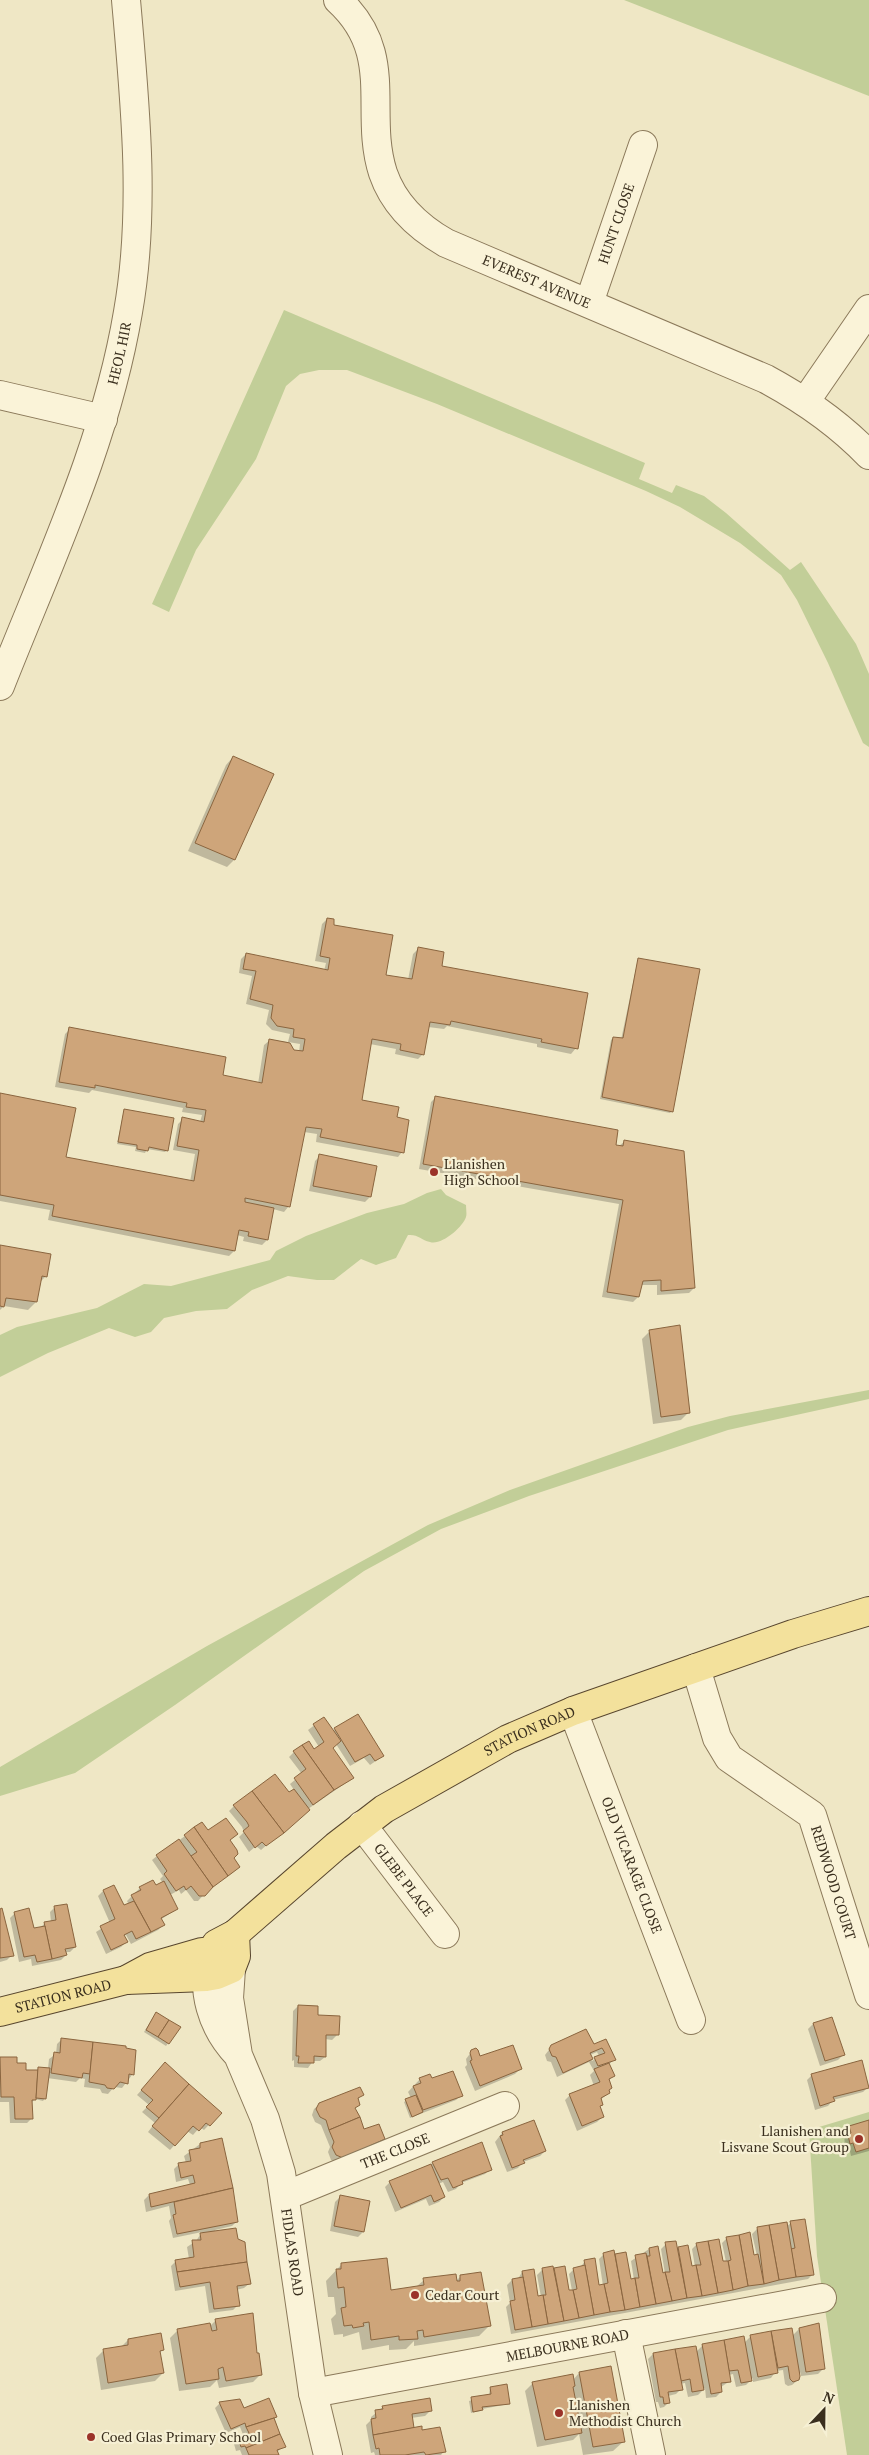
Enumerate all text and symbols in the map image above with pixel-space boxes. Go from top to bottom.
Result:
street label: HUNT CLOSE [593,180,638,266]
street label: EVEREST AVENUE [480,250,594,312]
street label: HEOL HIR [103,320,135,387]
place label: Llanishen High School [444,1154,519,1189]
marker: Llanishen High School [428,1166,440,1178]
street label: STATION ROAD [480,1701,578,1760]
street label: OLD VICARAGE CLOSE [598,1794,667,1936]
street label: REDWOOD COURT [807,1823,861,1942]
street label: GLEBE PLACE [370,1839,438,1920]
street label: STATION ROAD [13,1974,113,2017]
place label: Llanishen and Lisvane Scout Group [721,2121,849,2156]
street label: THE CLOSE [358,2128,432,2173]
marker: Llanishen and Lisvane Scout Group [853,2133,865,2145]
street label: FIDLAS ROAD [277,2207,309,2297]
place label: Cedar Court [425,2285,500,2304]
marker: Cedar Court [409,2289,421,2301]
street label: MELBOURNE ROAD [504,2324,631,2366]
north arrow [799,2385,849,2435]
text: N [821,2387,838,2408]
place label: Llanishen Methodist Church [569,2395,681,2430]
marker: Llanishen Methodist Church [553,2407,565,2419]
place label: Coed Glas Primary School [101,2427,261,2446]
marker: Coed Glas Primary School [85,2431,97,2443]

